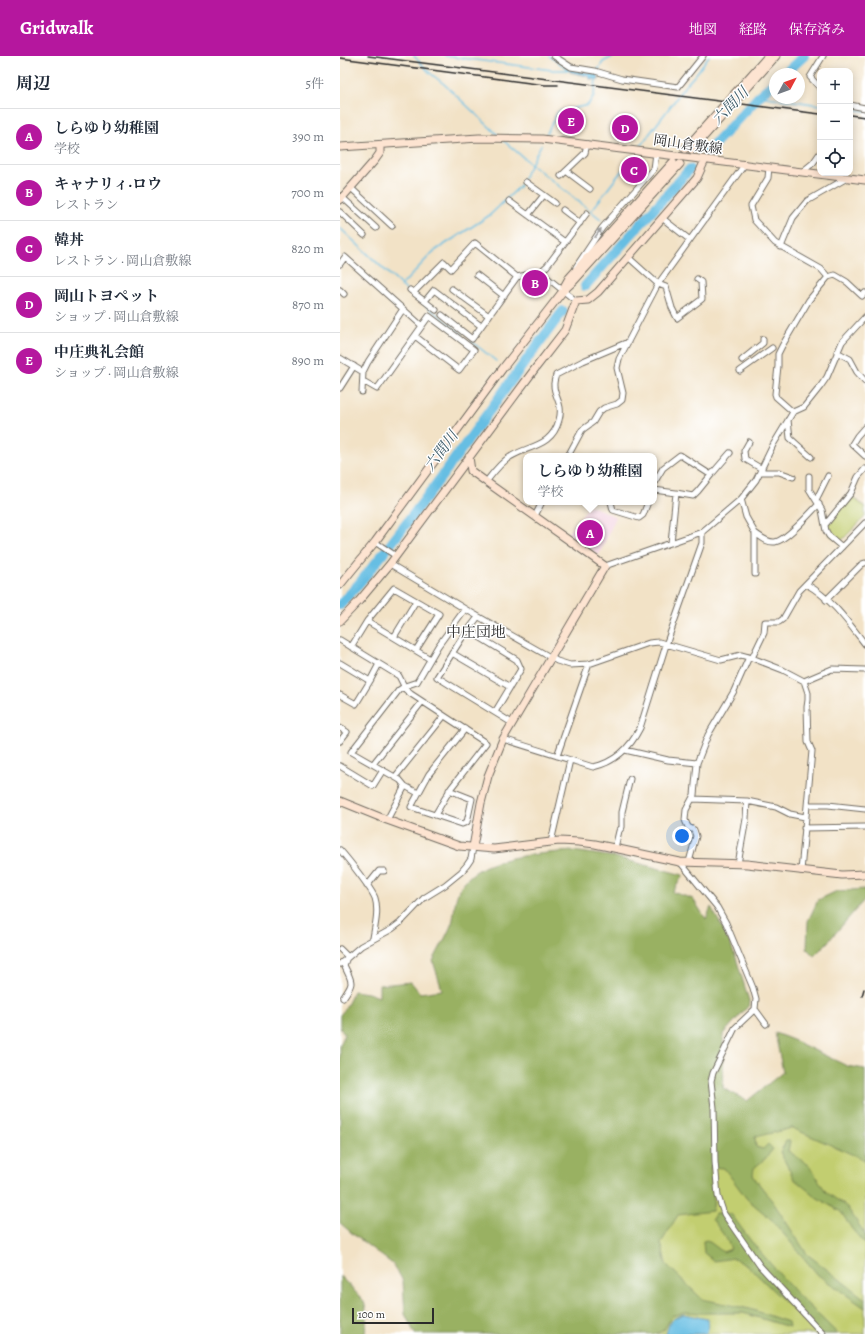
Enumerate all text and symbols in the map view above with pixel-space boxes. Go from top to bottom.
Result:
text: Gridwalk [20,15,93,41]
text: 地図 [689,20,717,39]
text: 経路 [739,20,767,39]
text: 保存済み [789,20,845,39]
north arrow [769,68,805,104]
map controls [817,68,853,176]
button: + [817,68,853,104]
text: 周辺 [16,72,50,95]
text: 5件 [305,75,324,92]
water label: 六間川 [707,81,754,129]
button: − [817,104,853,140]
pin: E [558,106,584,136]
pin: D [612,113,638,143]
text: しらゆり幼稚園 [54,118,159,138]
text: A [25,128,33,145]
text: 390 m [292,128,324,145]
street label: 岡山倉敷線 [652,130,724,159]
text: 学校 [54,140,80,157]
button: locate [817,140,853,176]
pin: C [621,155,647,185]
text: キャナリィ·ロウ [54,174,162,194]
text: B [25,184,33,201]
text: 700 m [291,184,324,201]
text: レストラン [54,196,119,213]
one-way arrow [594,228,602,239]
text: 韓丼 [54,230,84,250]
text: C [25,240,33,257]
text: 820 m [291,240,324,257]
text: レストラン · 岡山倉敷線 [54,252,191,269]
pin: B [522,268,548,298]
text: 岡山トヨペット [54,286,159,306]
text: D [24,296,34,313]
text: 870 m [292,296,324,313]
text: ショップ · 岡山倉敷線 [54,308,178,325]
text: 中庄典礼会館 [54,342,144,362]
text: E [25,352,33,369]
text: 890 m [291,352,324,369]
text: ショップ · 岡山倉敷線 [54,364,178,381]
water label: 六間川 [420,425,463,475]
popup [523,453,657,505]
text: しらゆり幼稚園 [537,461,643,481]
text: 学校 [537,483,564,500]
pin: A [577,518,603,548]
district label: 中庄団地 [446,622,506,642]
your location [672,826,692,846]
scale bar [352,1306,434,1325]
text: 100 m [358,1307,385,1322]

